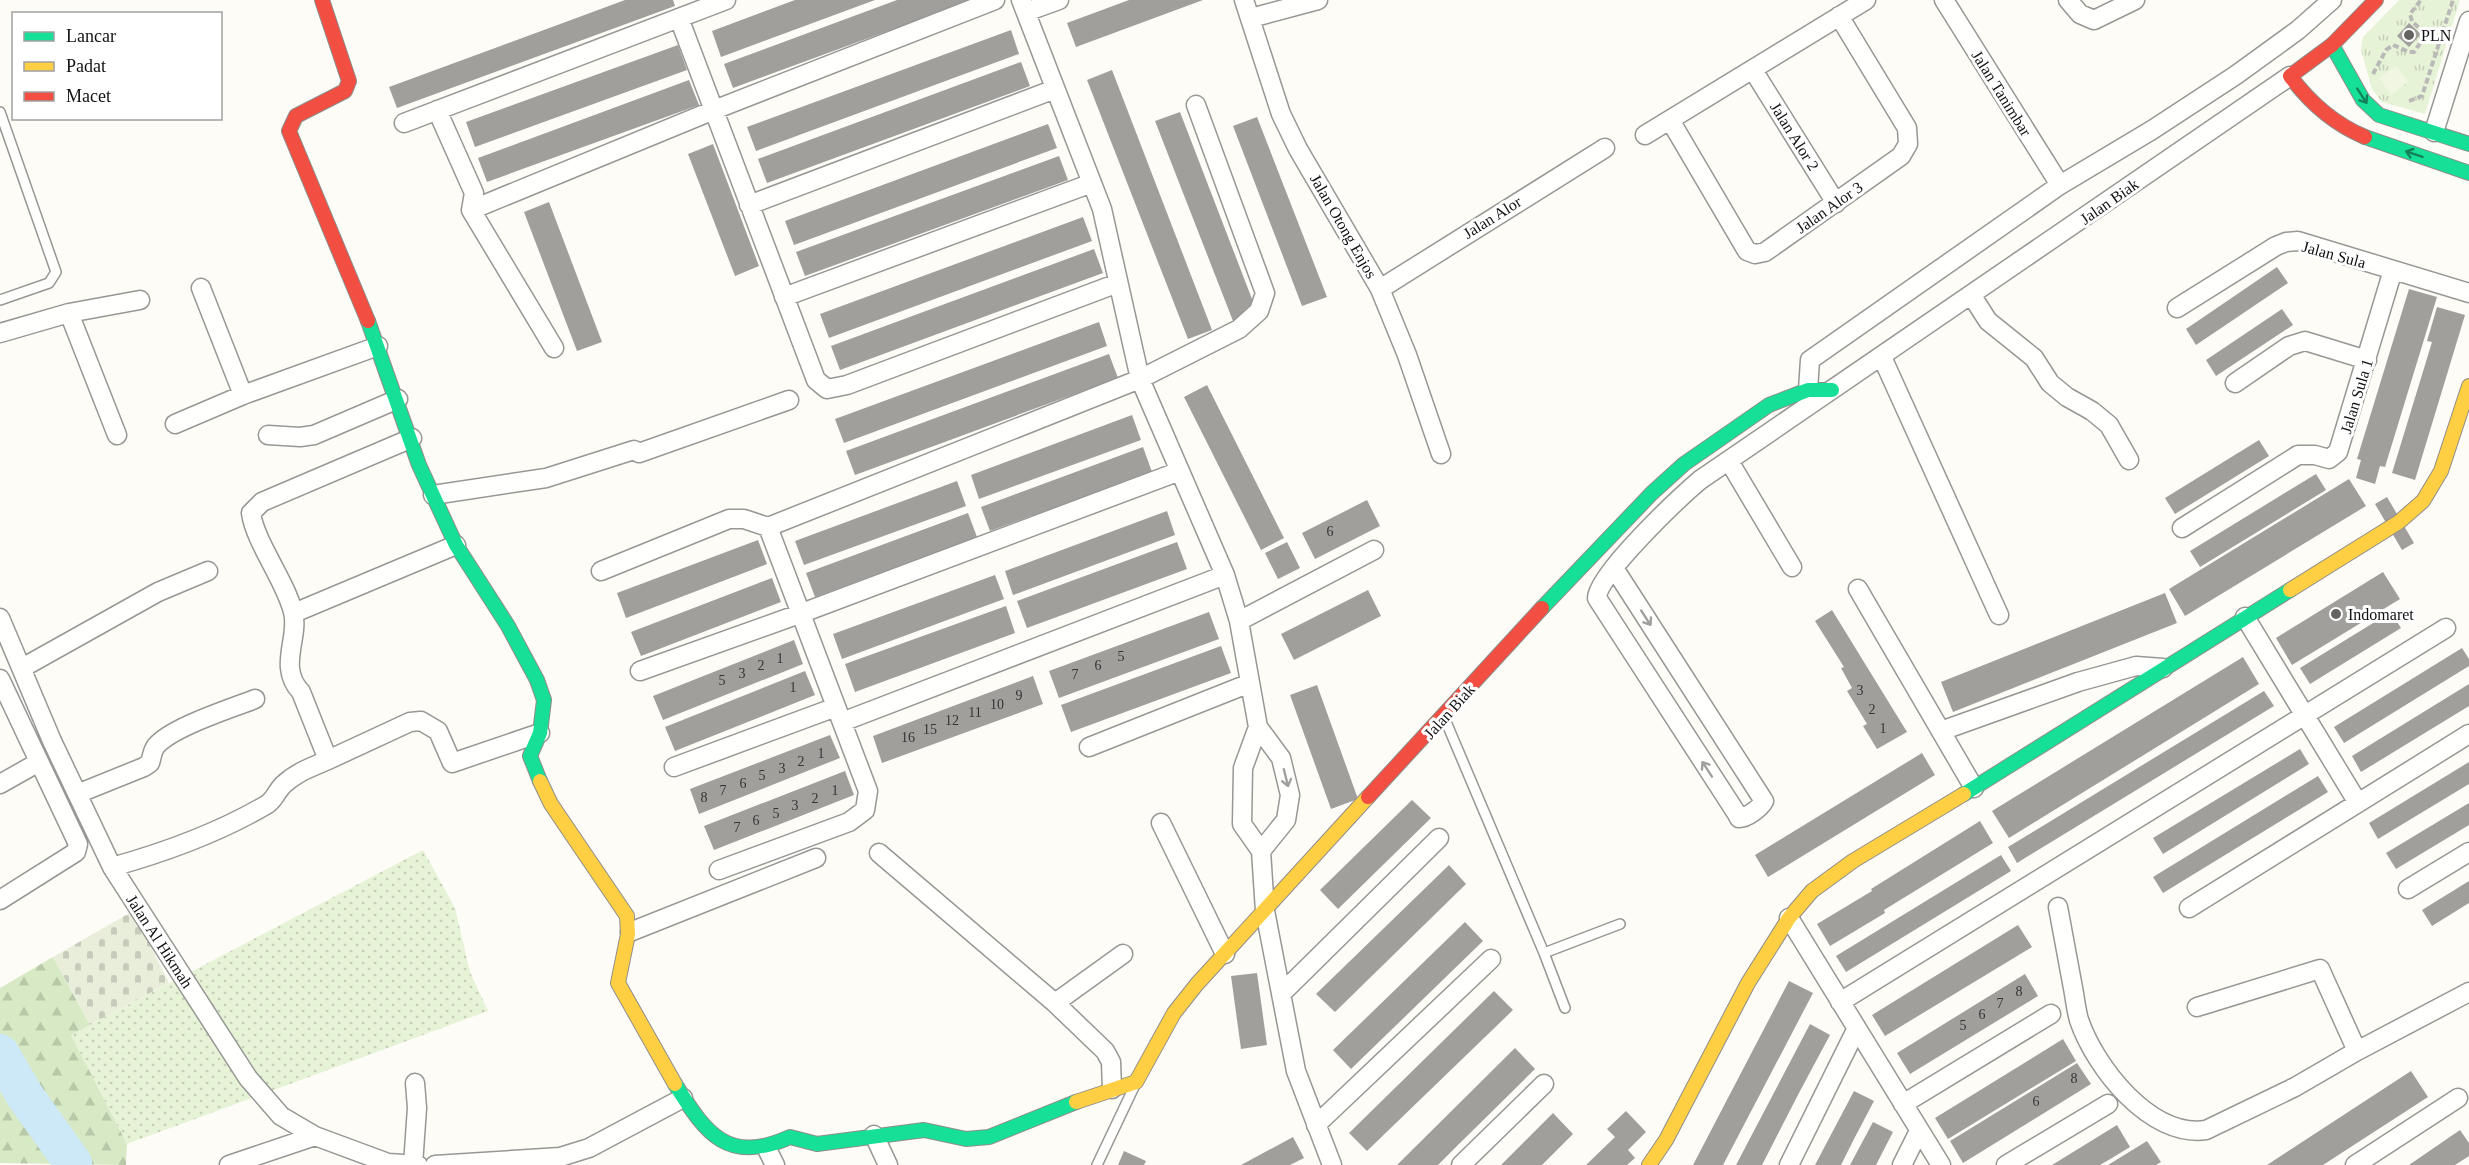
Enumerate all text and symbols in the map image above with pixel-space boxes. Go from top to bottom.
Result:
legend [12,12,222,120]
text: Lancar [66,26,116,46]
place label: PLN [2421,27,2452,44]
marker: PLN [2402,28,2416,42]
street label: Jalan Tanimbar [1968,47,2035,140]
text: Padat [66,56,106,76]
text: Macet [66,86,111,106]
one-way arrow [2355,87,2368,104]
street label: Jalan Alor 2 [1767,99,1822,174]
one-way arrow [2405,148,2424,159]
street label: Jalan Otong Enjos [1306,171,1380,282]
street label: Jalan Biak [2077,175,2142,228]
street label: Jalan Alor 3 [1793,178,1866,237]
street label: Jalan Alor [1460,193,1525,242]
street label: Jalan Sula [2300,238,2368,271]
street label: Jalan Sula 1 [2337,357,2376,436]
house number: 6 [1327,524,1334,539]
place label: Indomaret [2348,606,2414,623]
marker: Indomaret [2329,607,2343,621]
one-way arrow [1639,609,1652,626]
house number: 5 [1118,649,1125,664]
house number: 1 [777,651,784,666]
house number: 2 [758,658,765,673]
house number: 6 [1095,658,1102,673]
house number: 3 [739,666,746,681]
house number: 7 [1072,667,1079,682]
house number: 5 [719,673,726,688]
house number: 1 [790,680,797,695]
street label: Jalan Biak [1421,681,1478,742]
house number: 3 [1857,683,1864,698]
house number: 9 [1016,688,1023,703]
house number: 10 [990,697,1004,712]
house number: 2 [1869,702,1876,717]
house number: 11 [968,705,982,720]
house number: 12 [945,713,959,728]
house number: 1 [1880,721,1887,736]
house number: 15 [923,722,937,737]
house number: 16 [901,730,915,745]
house number: 1 [818,746,825,761]
house number: 2 [798,754,805,769]
house number: 3 [779,761,786,776]
one-way arrow [1701,761,1713,778]
house number: 5 [759,768,766,783]
one-way arrow [1281,768,1292,787]
house number: 6 [740,776,747,791]
house number: 7 [720,783,727,798]
house number: 1 [832,783,839,798]
house number: 8 [701,790,708,805]
house number: 2 [812,791,819,806]
house number: 3 [792,798,799,813]
house number: 5 [773,806,780,821]
house number: 6 [753,813,760,828]
house number: 7 [734,820,741,835]
street label: Jalan Al Hikmah [123,892,196,991]
house number: 8 [2016,984,2023,999]
house number: 7 [1997,996,2004,1011]
house number: 6 [1979,1007,1986,1022]
house number: 5 [1960,1018,1967,1033]
house number: 8 [2071,1071,2078,1086]
house number: 6 [2033,1094,2040,1109]

